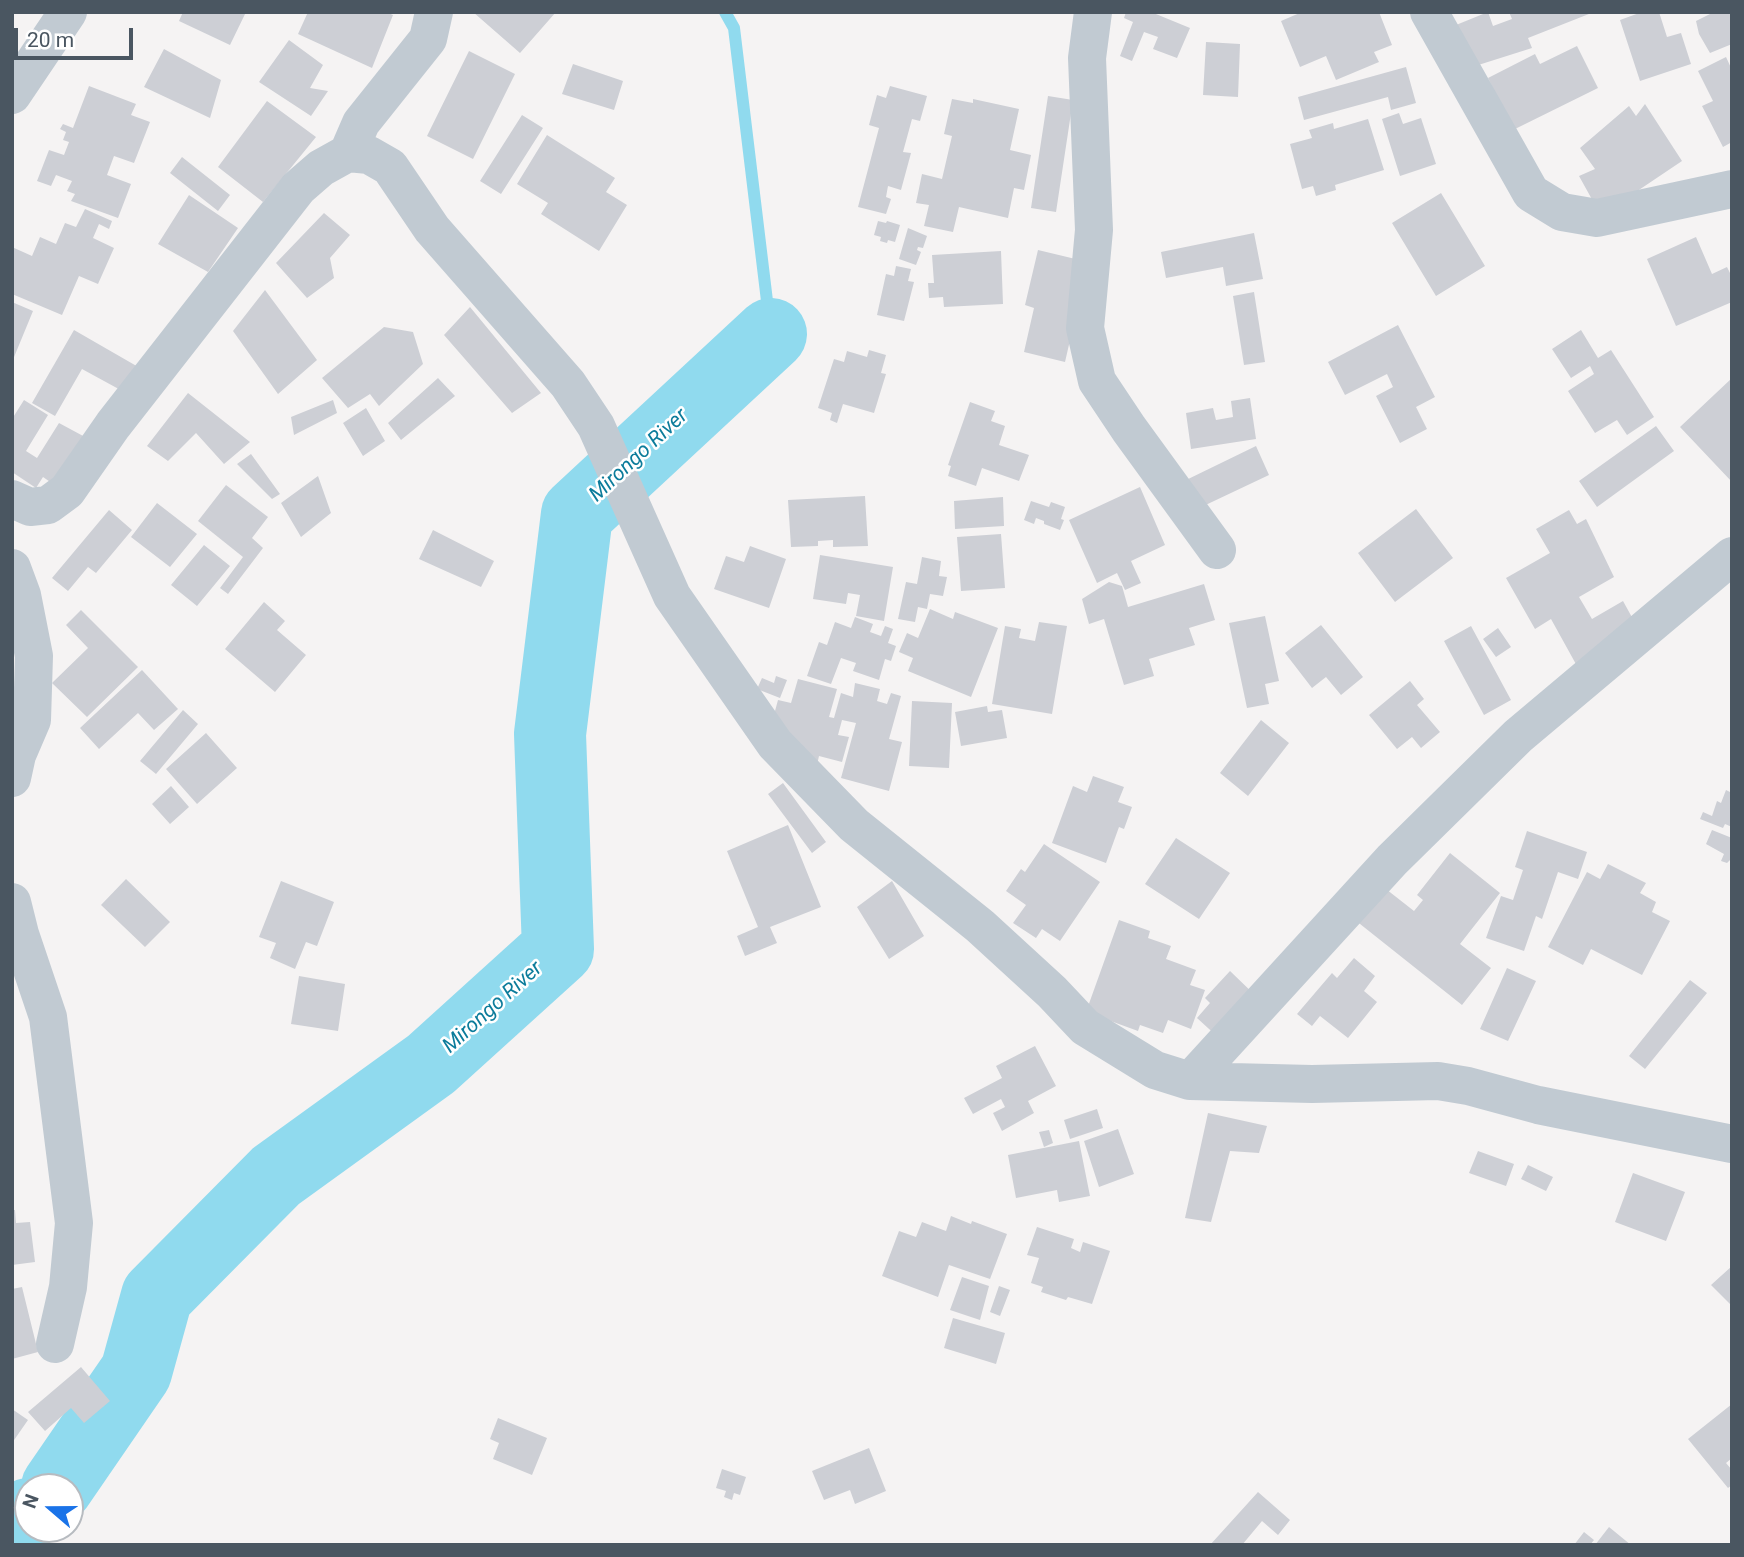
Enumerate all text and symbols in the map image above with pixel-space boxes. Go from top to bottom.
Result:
scale bar [18,14,136,58]
text: 20 m [27,28,74,52]
water label: Mirongo River [585,404,693,508]
water label: Mirongo River [438,957,548,1059]
north arrow [14,1473,84,1543]
text: N [18,1491,44,1512]

